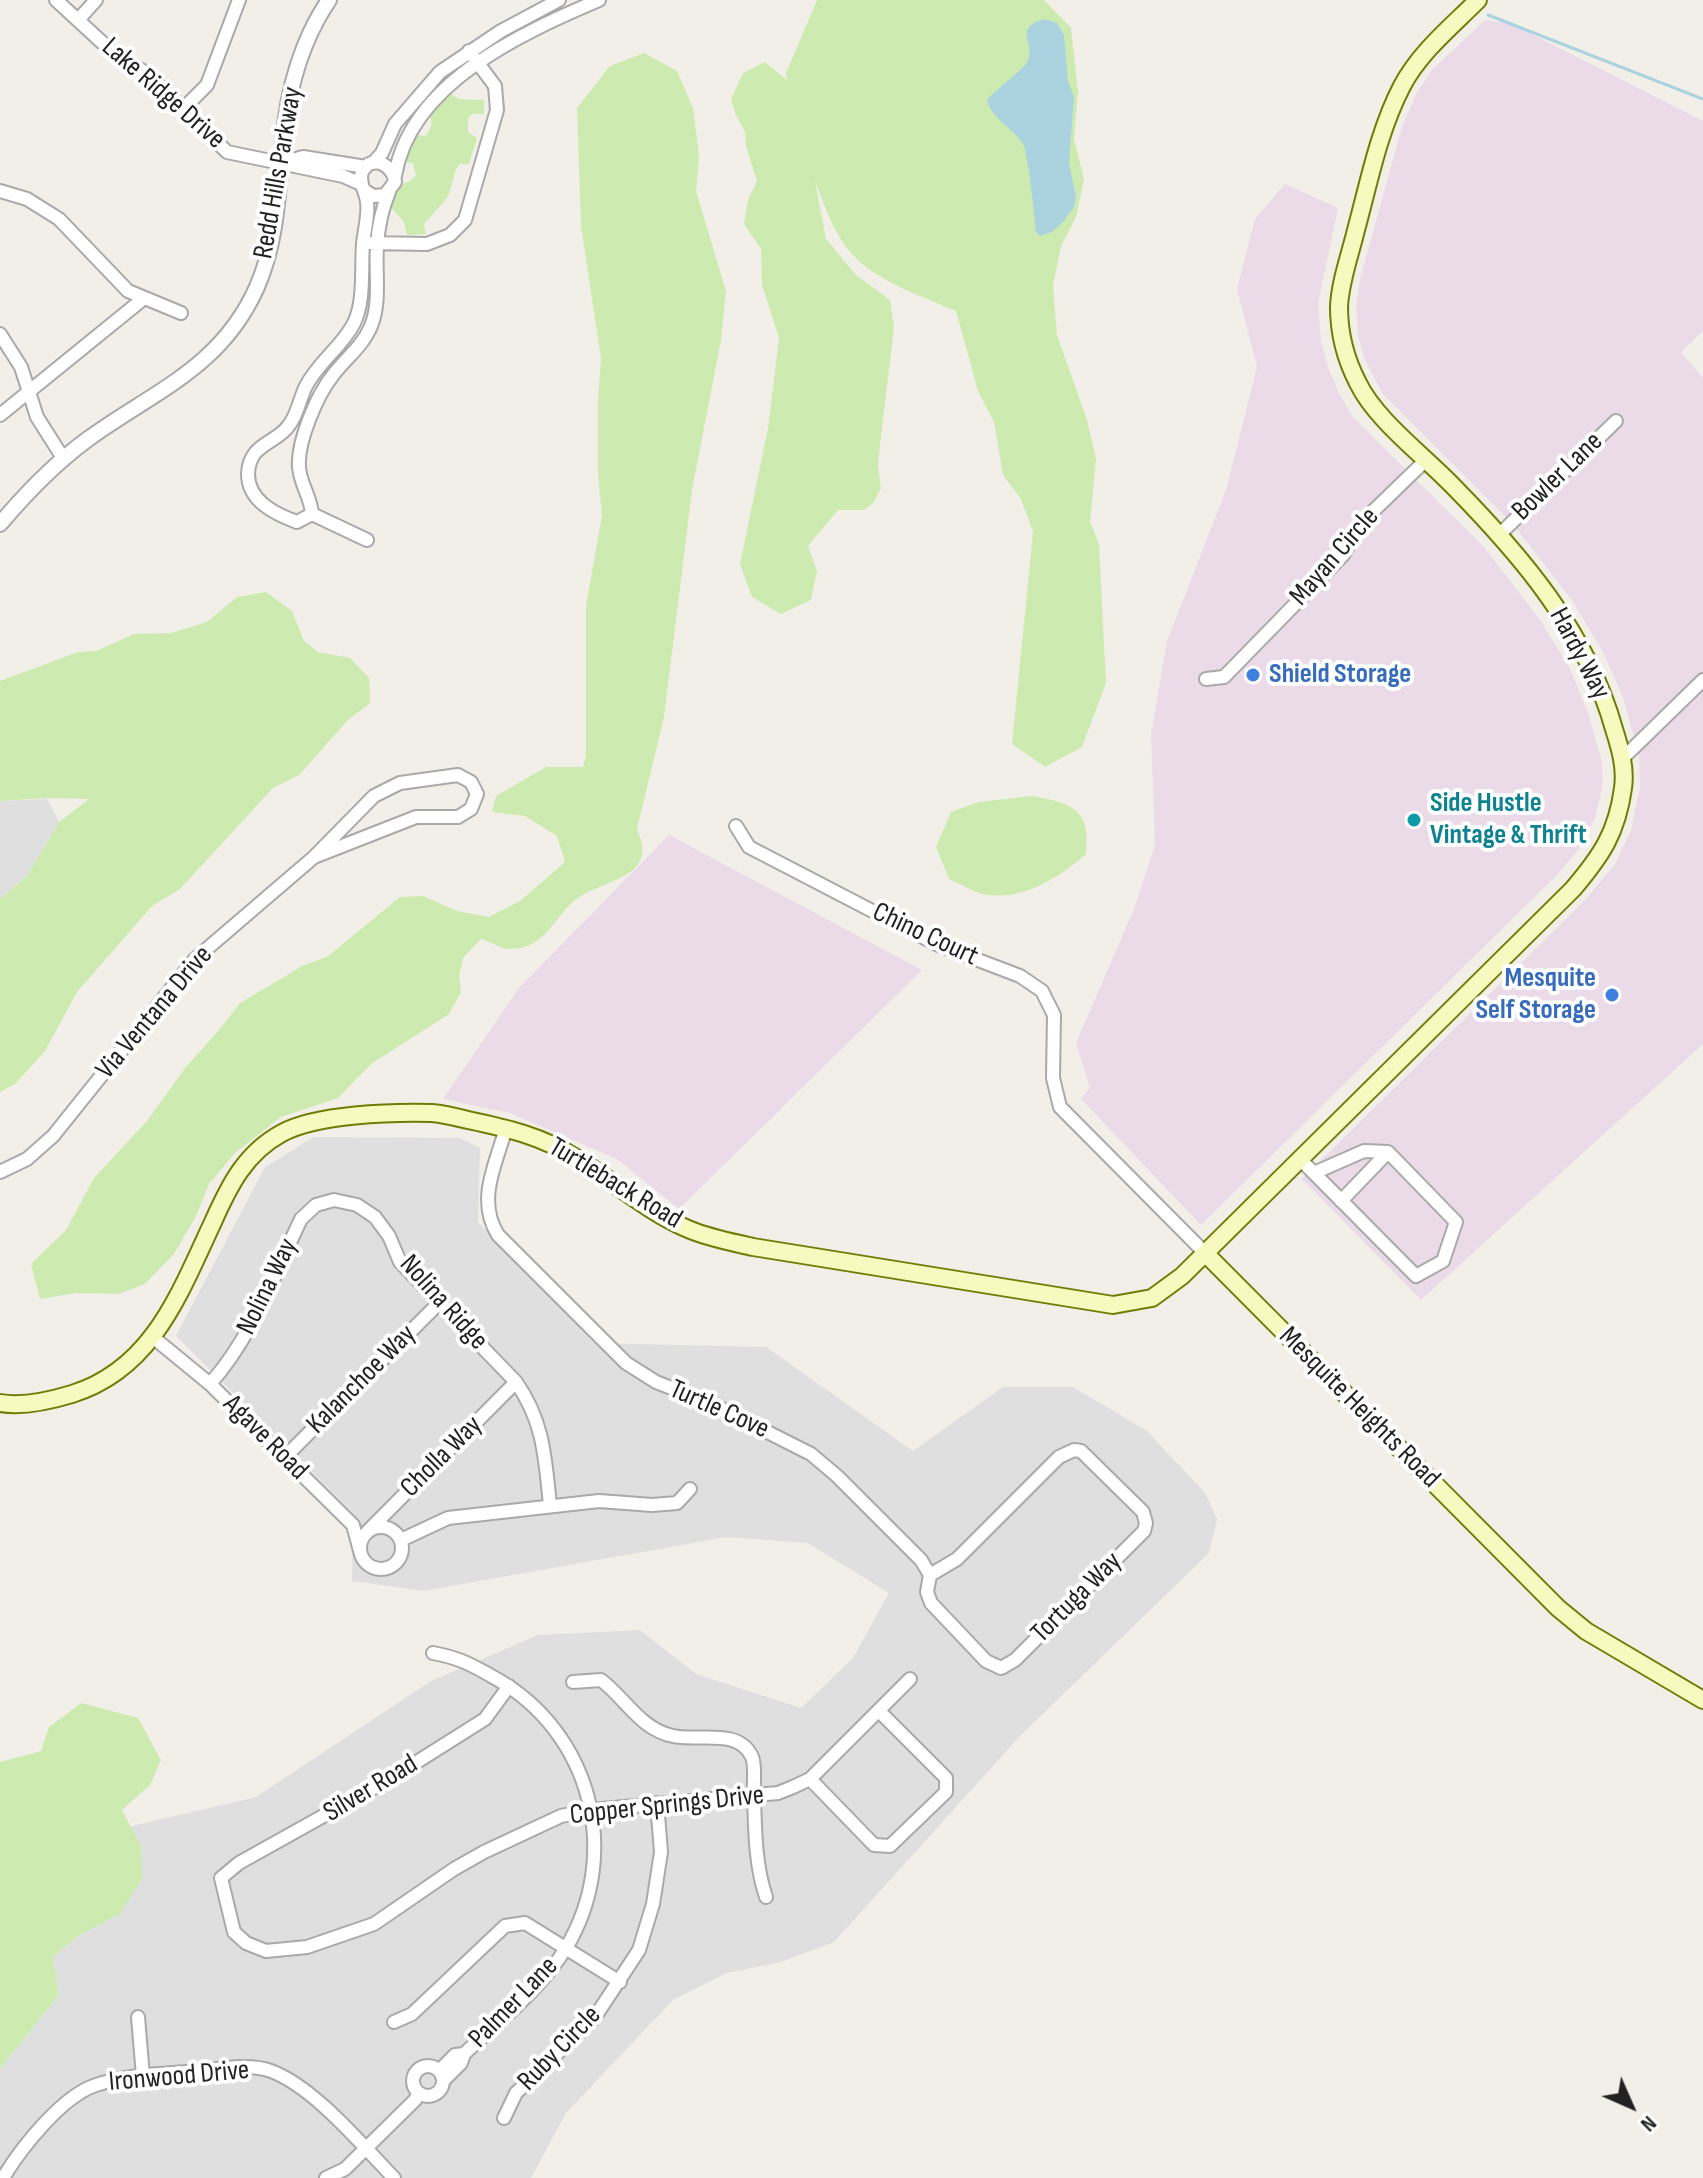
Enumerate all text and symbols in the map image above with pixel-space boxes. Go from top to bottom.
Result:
street label: Lake Ridge Drive [94,31,232,157]
street label: Redd Hills Parkway [247,85,311,261]
street label: Bowler Lane [1506,426,1610,528]
street label: Mayan Circle [1283,501,1387,613]
street label: Hardy Way [1541,603,1617,705]
place label: Shield Storage [1269,658,1411,692]
marker: Shield Storage [1244,666,1262,684]
place label: Side Hustle Vintage & Thrift [1430,787,1587,853]
marker: Side Hustle Vintage & Thrift [1405,811,1423,829]
street label: Chino Court [867,896,983,974]
street label: Via Ventana Drive [90,940,220,1086]
place label: Mesquite Self Storage [1475,962,1596,1028]
marker: Mesquite Self Storage [1603,986,1621,1004]
street label: Turtleback Road [542,1131,688,1237]
street label: Nolina Way [230,1233,306,1341]
street label: Nolina Ridge [392,1249,494,1357]
street label: Kalanchoe Way [300,1318,424,1442]
street label: Mesquite Heights Road [1271,1320,1447,1496]
street label: Turtle Cove [664,1373,774,1447]
street label: Agave Road [215,1388,315,1488]
street label: Cholla Way [394,1409,490,1505]
street label: Tortuga Way [1025,1546,1129,1650]
street label: Silver Road [318,1748,424,1830]
street label: Copper Springs Drive [568,1779,766,1833]
street label: Palmer Lane [462,1950,566,2056]
street label: Ruby Circle [511,1999,609,2099]
street label: Ironwood Drive [107,2054,251,2100]
north arrow [1591,2066,1671,2146]
text: N [1635,2110,1662,2137]

